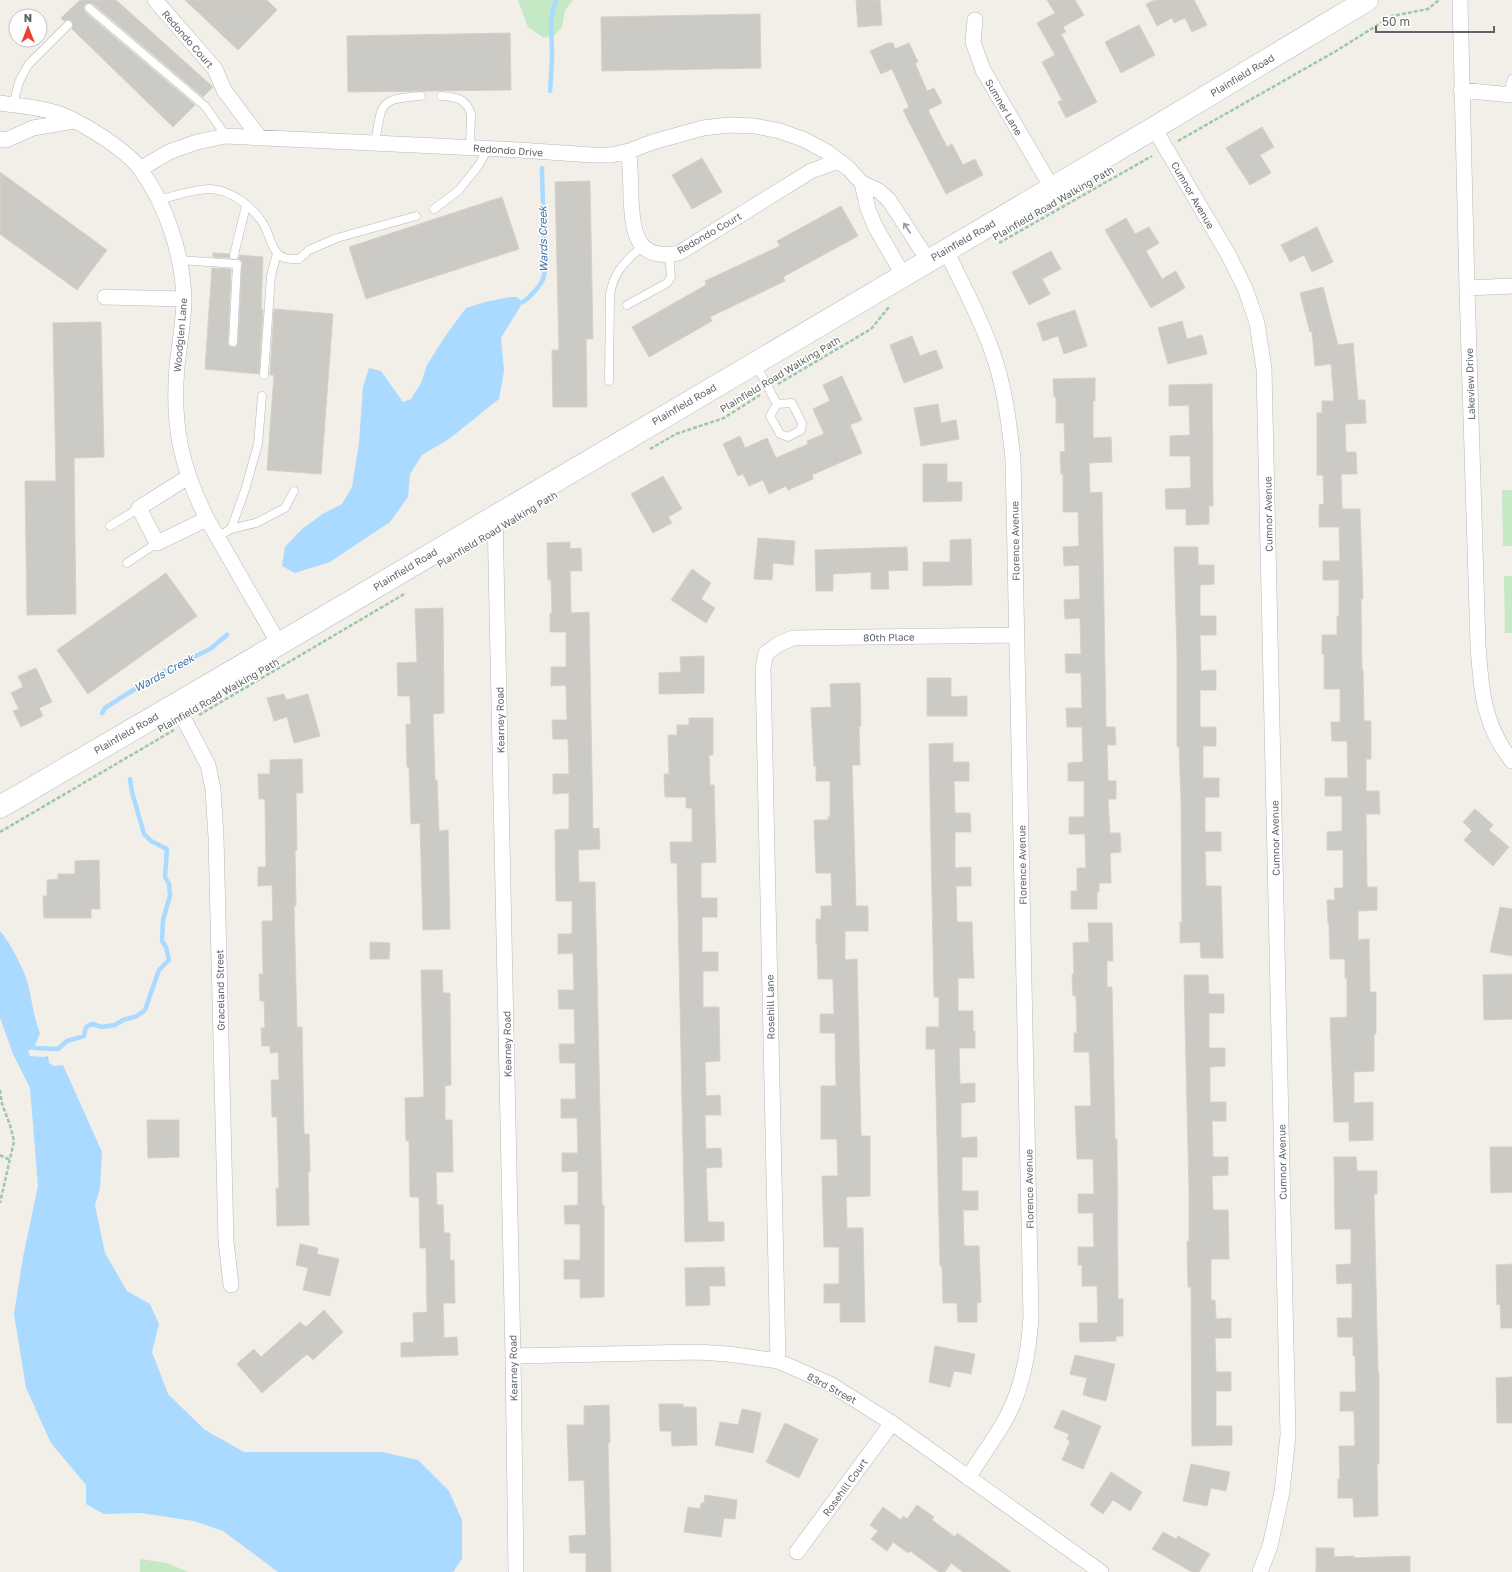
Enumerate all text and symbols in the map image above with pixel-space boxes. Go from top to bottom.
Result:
north arrow [8,8,48,48]
street label: Redondo Court [160,8,216,70]
scale bar [1376,8,1494,34]
text: N [24,11,32,24]
text: 50 m [1382,14,1410,29]
street label: Plainfield Road [1208,51,1276,99]
street label: Sumner Lane [983,77,1025,137]
street label: Redondo Drive [473,142,544,158]
street label: Cumnor Avenue [1169,159,1217,231]
street label: Plainfield Road Walking Path [990,163,1116,243]
water label: Wards Creek [535,204,550,272]
street label: Redondo Court [675,210,743,256]
street label: Plainfield Road [929,217,997,263]
one-way arrow [903,223,911,234]
street label: Woodglen Lane [171,297,189,373]
street label: Plainfield Road Walking Path [718,333,842,415]
street label: Lakeview Drive [1463,348,1477,420]
street label: Plainfield Road [650,381,718,427]
street label: Cumnor Avenue [1261,476,1275,552]
street label: Plainfield Road Walking Path [435,488,559,570]
street label: Florence Avenue [1008,501,1022,581]
street label: Plainfield Road [371,545,439,593]
street label: 80th Place [863,631,915,643]
water label: Wards Creek [132,650,198,694]
street label: Plainfield Road Walking Path [155,655,281,735]
street label: Kearney Road [493,687,507,753]
street label: Plainfield Road [92,710,160,756]
street label: Cumnor Avenue [1268,800,1282,876]
street label: Florence Avenue [1015,825,1029,905]
street label: Graceland Street [213,949,227,1031]
street label: Rosehill Lane [763,974,777,1040]
street label: Kearney Road [500,1011,514,1077]
street label: Cumnor Avenue [1275,1124,1289,1200]
street label: Florence Avenue [1022,1149,1036,1229]
street label: Kearney Road [506,1335,520,1401]
street label: 83rd Street [805,1370,859,1406]
street label: Rosehill Court [820,1456,870,1518]

